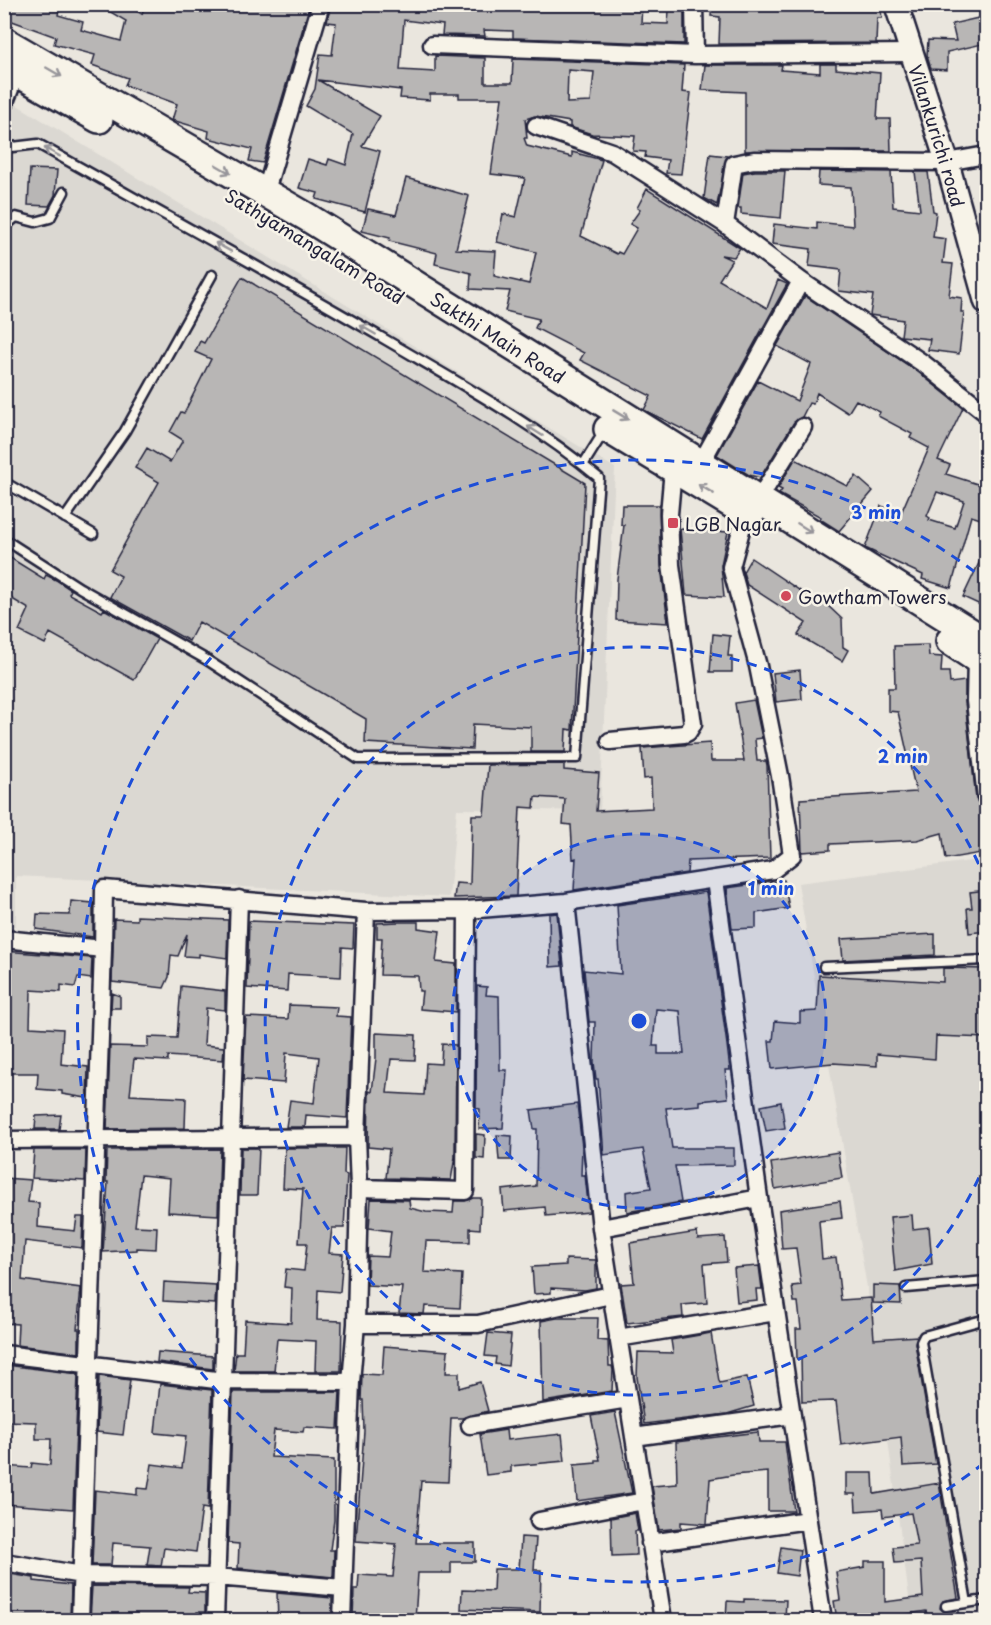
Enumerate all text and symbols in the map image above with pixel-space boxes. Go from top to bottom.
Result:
street label: Vilankurichi road [903,61,972,210]
one-way arrow [45,66,62,78]
one-way arrow [44,146,61,158]
one-way arrow [214,164,231,176]
street label: Sathyamangalam Road [220,182,410,310]
one-way arrow [214,240,231,252]
street label: Sakthi Main Road [425,284,571,389]
one-way arrow [360,324,377,336]
one-way arrow [612,410,629,422]
one-way arrow [527,425,544,437]
one-way arrow [698,482,715,494]
text: 3 min [851,498,901,525]
place label: LGB Nagar [685,510,782,537]
marker: LGB Nagar [666,516,680,530]
one-way arrow [796,523,813,535]
place label: Gowtham Towers [798,583,946,610]
marker: Gowtham Towers [779,589,793,603]
text: 2 min [878,742,928,769]
text: 1 min [748,874,794,901]
centre of rings [629,1011,649,1031]

